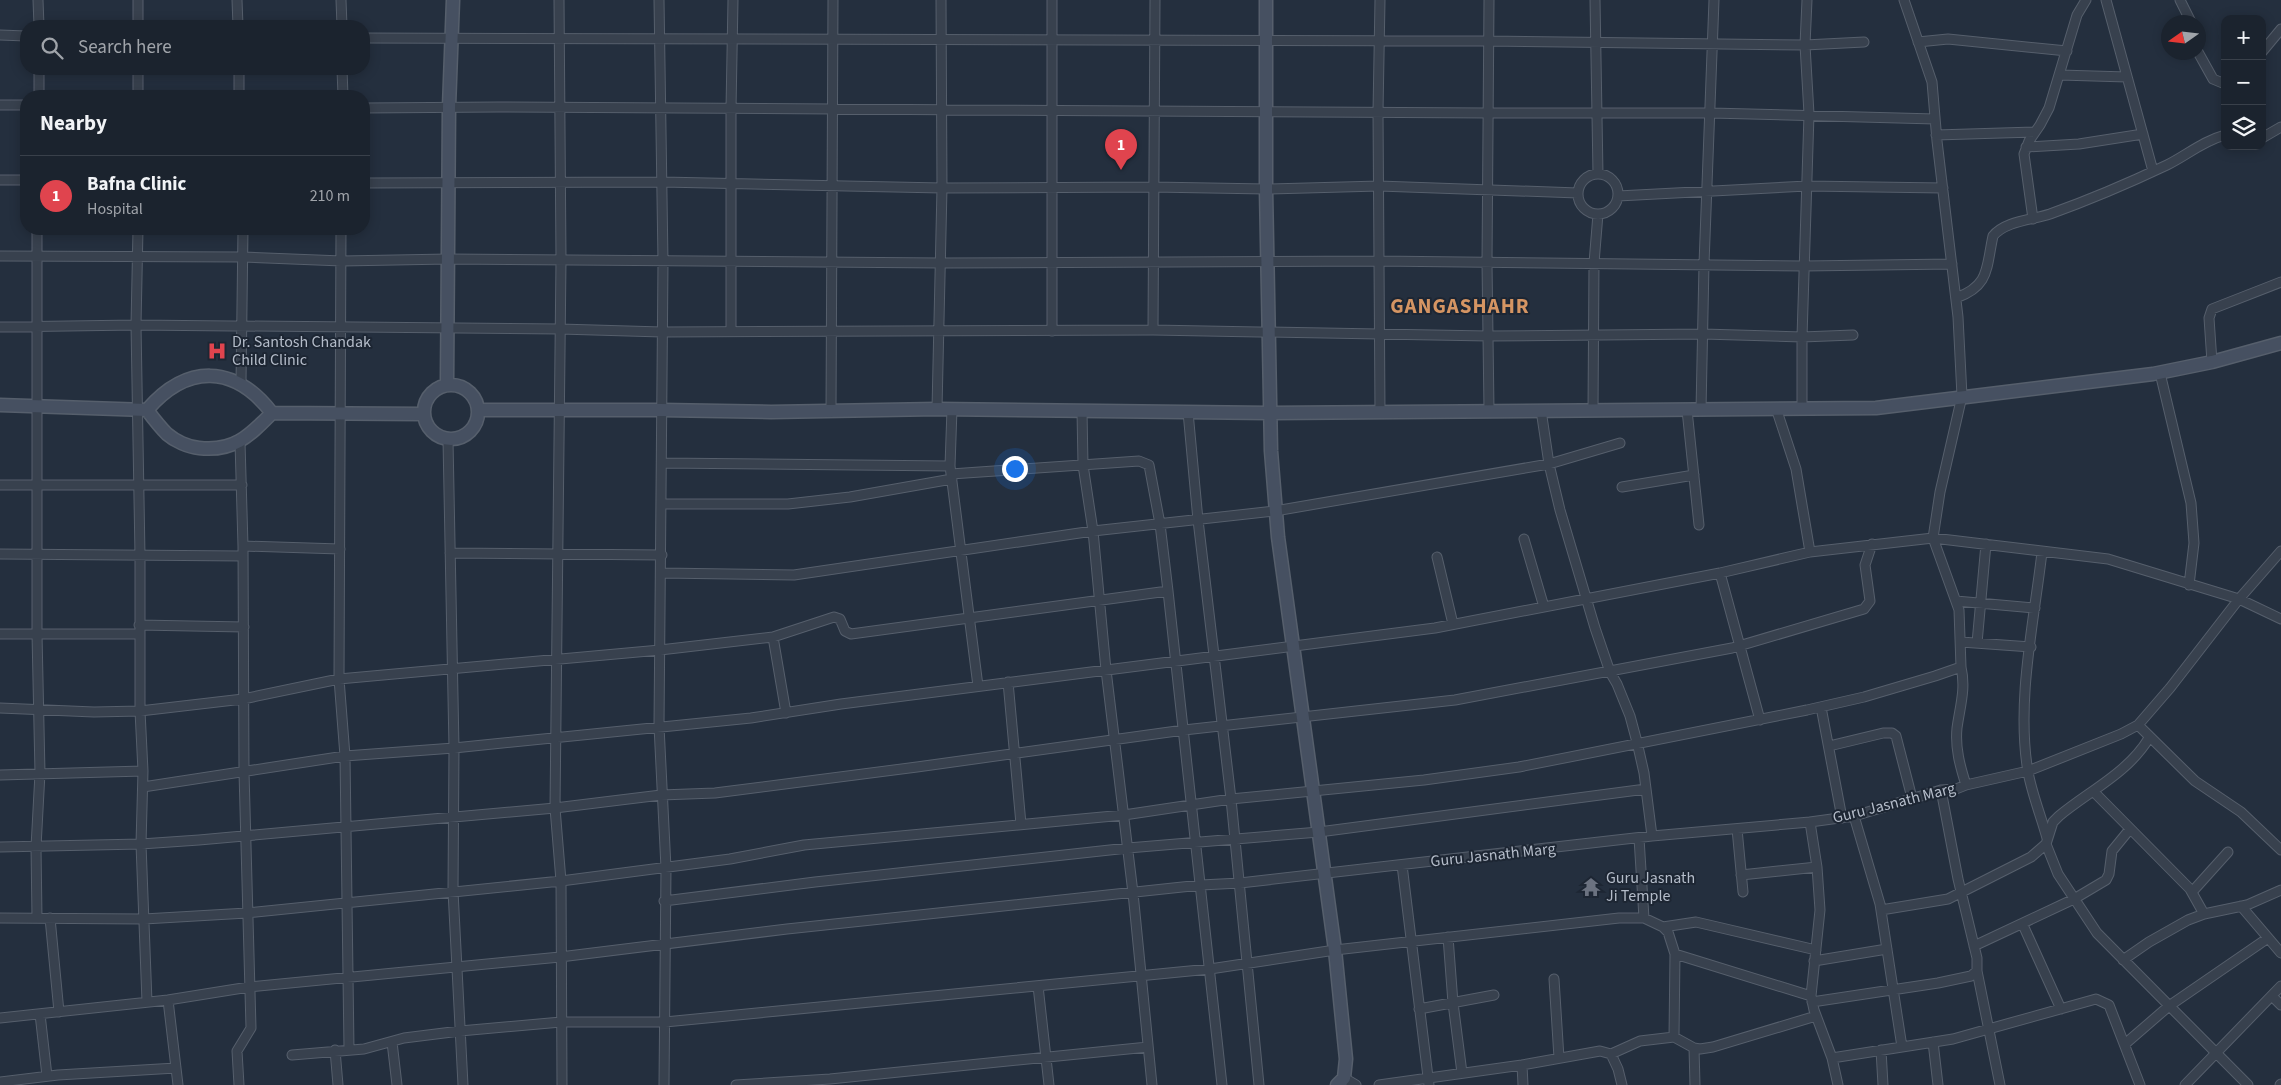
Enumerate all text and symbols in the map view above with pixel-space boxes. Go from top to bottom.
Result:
north arrow [2161,15,2206,60]
map controls [2221,15,2266,150]
button: + [2221,15,2266,60]
search box [20,20,370,75]
icon: search [38,34,66,62]
text: Search here [78,34,172,61]
button: − [2221,60,2266,105]
button: layers [2221,105,2266,150]
text: Nearby [40,108,107,138]
pin: 1 [1105,129,1137,170]
text: Bafna Clinic [87,171,186,198]
text: 1 [52,185,60,207]
text: 210 m [310,185,350,207]
text: Hospital [87,198,143,220]
district label: GANGASHAHR [1390,291,1530,321]
place label: Dr. Santosh Chandak Child Clinic [232,331,371,371]
hospital icon: Dr. Santosh Chandak Child Clinic [206,340,228,362]
your location [1002,456,1028,482]
street label: Guru Jasnath Marg [1830,777,1958,829]
street label: Guru Jasnath Marg [1429,837,1557,873]
place label: Guru Jasnath Ji Temple [1606,867,1695,907]
temple icon: Guru Jasnath Ji Temple [1580,876,1602,898]

